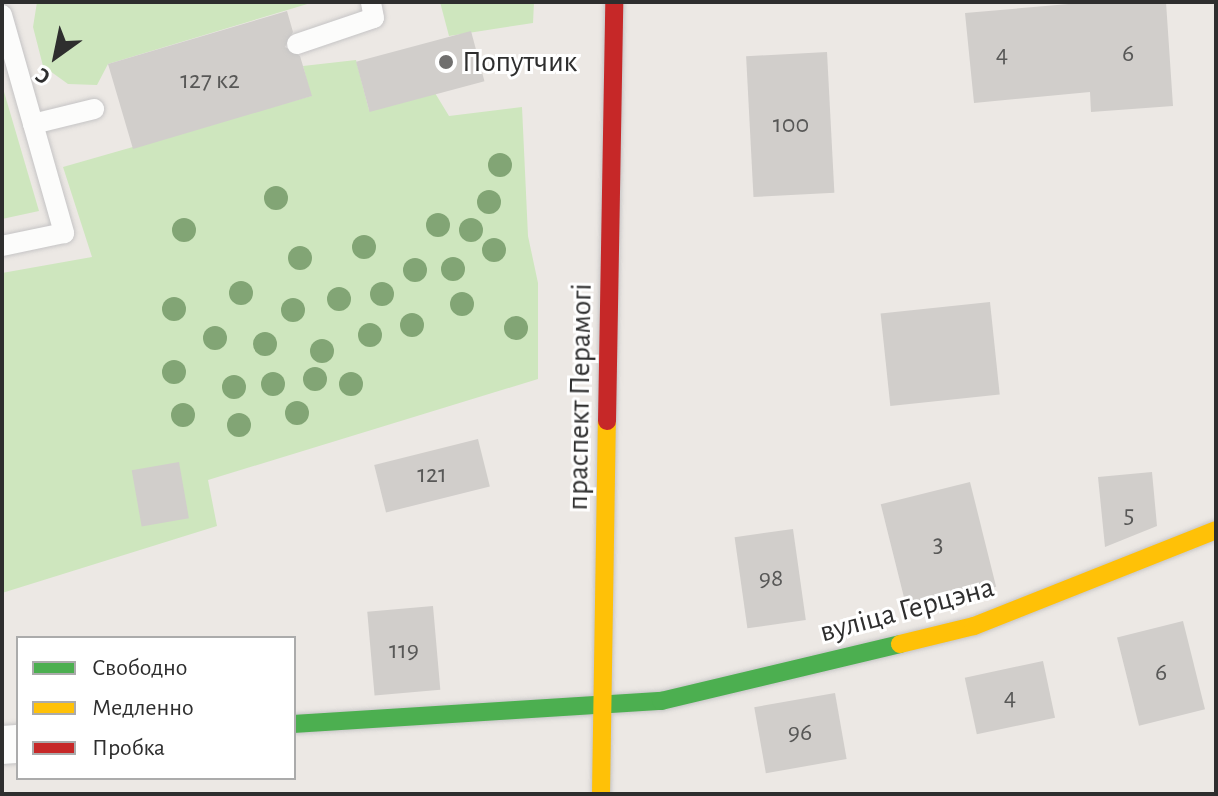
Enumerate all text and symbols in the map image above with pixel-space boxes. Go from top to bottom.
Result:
north arrow [16,16,96,96]
house number: 6 [1122,38,1134,70]
house number: 4 [996,39,1008,71]
place label: Попутчик [462,44,577,80]
marker: Попутчик [437,53,455,71]
text: С [32,64,54,89]
house number: 127 к2 [180,65,240,97]
house number: 100 [773,109,809,141]
street label: праспект Перамогі [560,283,600,511]
house number: 121 [417,459,447,491]
house number: 5 [1124,499,1134,531]
house number: 3 [933,529,943,561]
house number: 98 [759,563,783,595]
street label: вуліца Герцэна [816,569,998,651]
house number: 119 [389,635,419,667]
legend [16,636,296,780]
text: Свободно [92,656,187,680]
house number: 6 [1155,657,1167,689]
house number: 4 [1004,682,1016,714]
text: Медленно [92,696,194,720]
house number: 96 [788,717,812,749]
text: Пробка [92,736,165,760]

